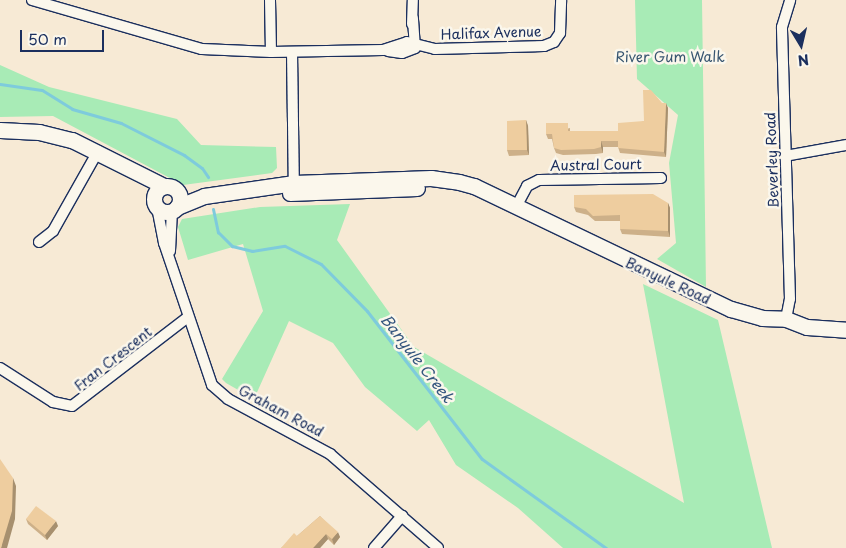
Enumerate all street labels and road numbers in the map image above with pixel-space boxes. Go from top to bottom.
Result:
street label: Halifax Avenue [440,23,542,43]
street label: Beverley Road [762,111,782,209]
street label: Austral Court [550,156,642,174]
street label: Banyule Road [622,254,714,308]
street label: Fran Crescent [71,323,155,395]
street label: Graham Road [235,381,327,441]

